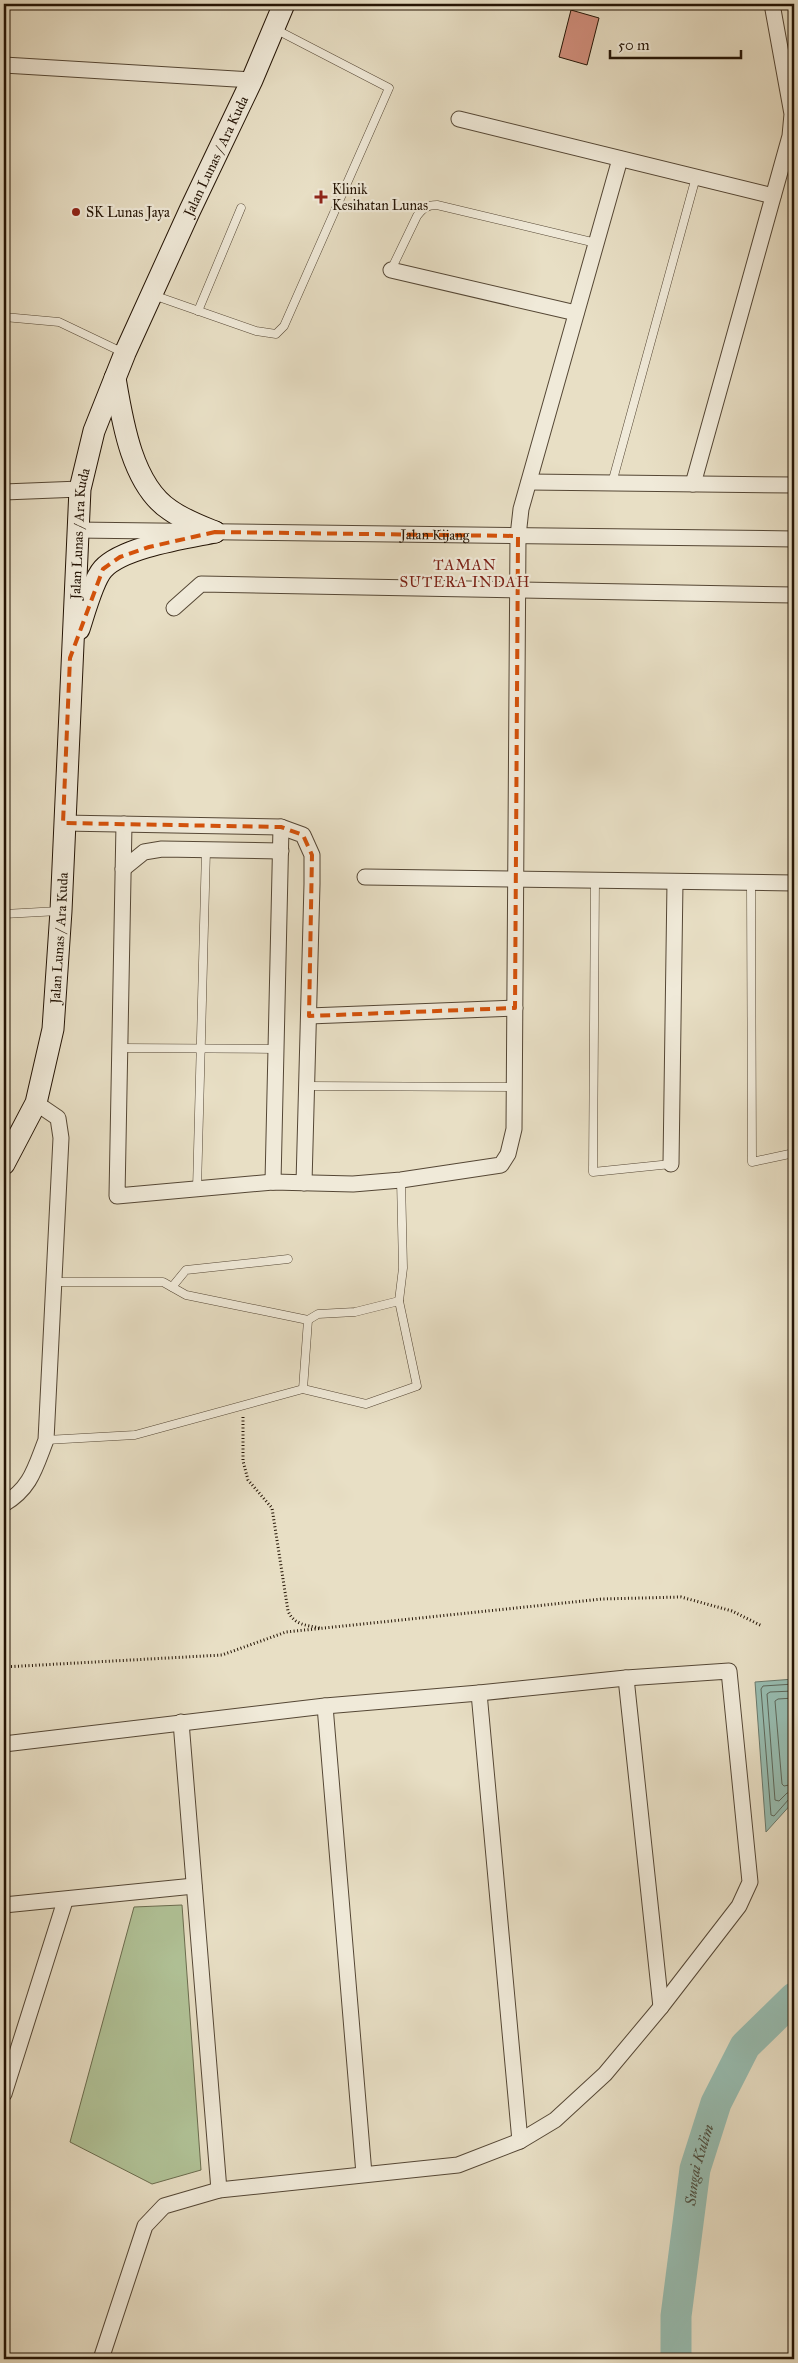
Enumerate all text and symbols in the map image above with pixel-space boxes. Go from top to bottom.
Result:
scale bar [610,28,742,60]
text: 50 m [618,36,650,54]
street label: Jalan Lunas / Ara Kuda [179,93,252,221]
place label: Klinik Kesihatan Lunas [332,181,428,214]
marker: Klinik Kesihatan Lunas [314,190,328,204]
place label: SK Lunas Jaya [86,204,170,222]
marker: SK Lunas Jaya [70,206,82,218]
street label: Jalan Lunas / Ara Kuda [67,466,94,602]
street label: Jalan Kijang [398,526,470,544]
district label: TAMAN SUTERA INDAH [399,556,531,591]
street label: Jalan Lunas / Ara Kuda [47,872,72,1006]
water label: Sungai Kulim [681,2122,718,2208]

